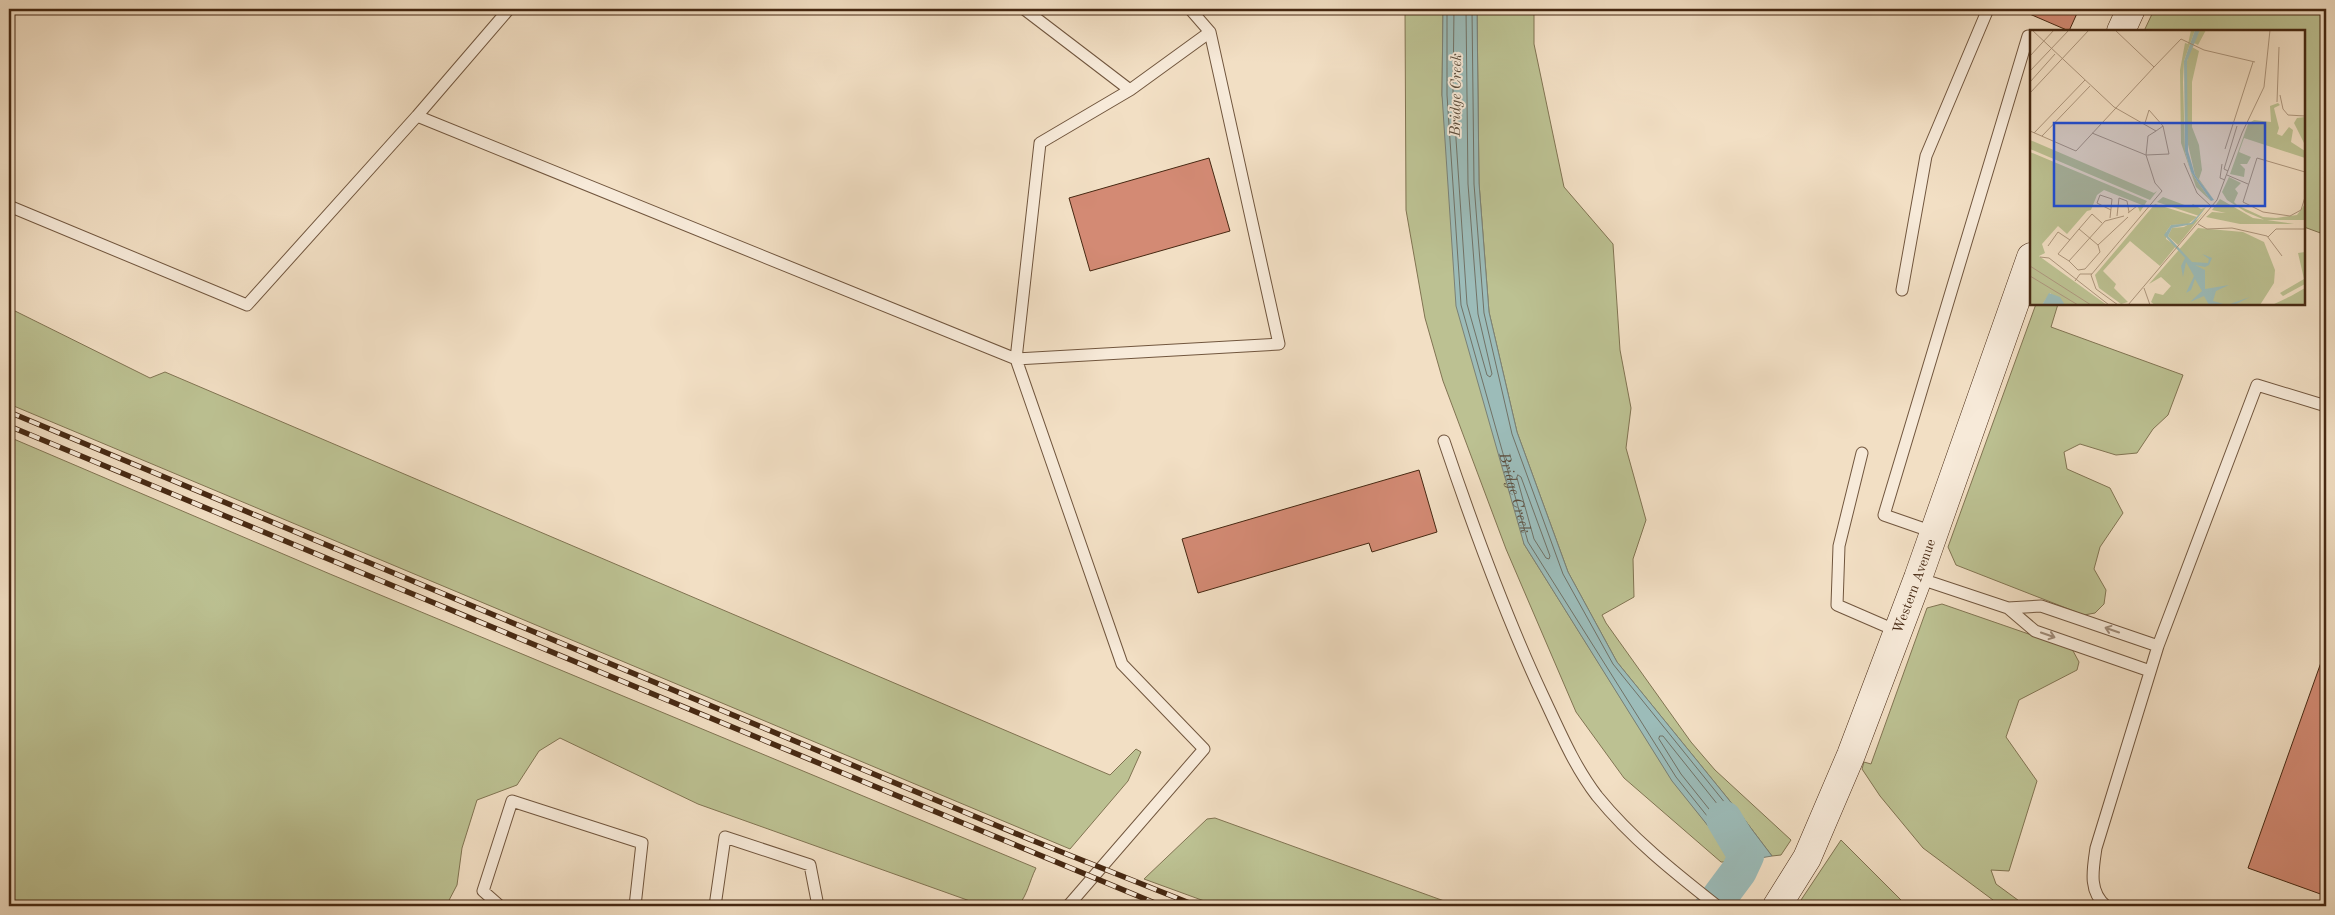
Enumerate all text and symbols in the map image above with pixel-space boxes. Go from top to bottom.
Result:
inset map [2030,30,2305,305]
water label: Bridge Creek [1449,53,1465,138]
water label: Bridge Creek [1495,450,1533,535]
street label: Western Avenue [1891,537,1938,635]
one-way arrow [2105,625,2120,634]
one-way arrow [2040,631,2055,640]

